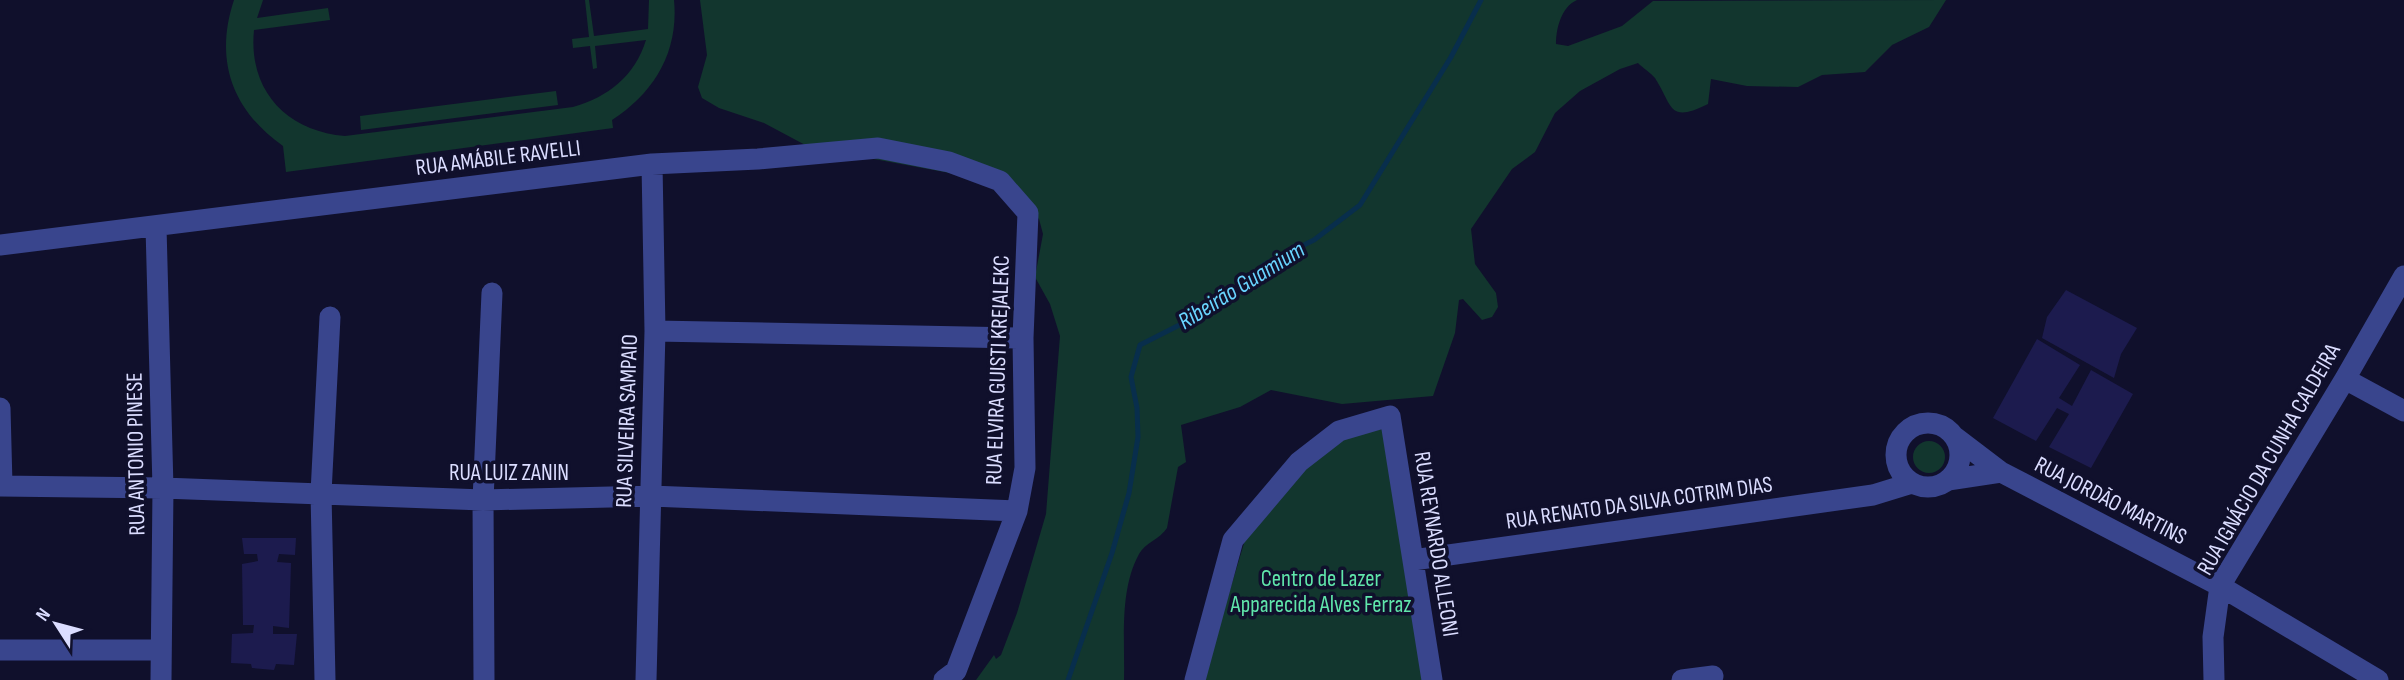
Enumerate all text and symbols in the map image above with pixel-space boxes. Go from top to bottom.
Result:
street label: RUA AMÁBILE RAVELLI [414,134,582,182]
water label: Ribeirão Guamium [1173,235,1310,336]
street label: RUA ELVIRA GUISTI KREJALEKC [980,255,1016,485]
street label: RUA SILVEIRA SAMPAIO [610,334,644,508]
street label: RUA IGNÁCIO DA CUNHA CALDEIRA [2191,339,2347,580]
street label: RUA ANTONIO PINESE [121,372,151,536]
street label: RUA REYNARDO ALLEONI [1408,450,1464,639]
street label: RUA JORDÃO MARTINS [2030,451,2191,551]
street label: RUA LUIZ ZANIN [449,459,569,487]
street label: RUA RENATO DA SILVA COTRIM DIAS [1504,470,1774,536]
park label: Centro de Lazer Apparecida Alves Ferraz [1229,565,1412,619]
north arrow [21,589,91,659]
text: N [31,604,56,626]

